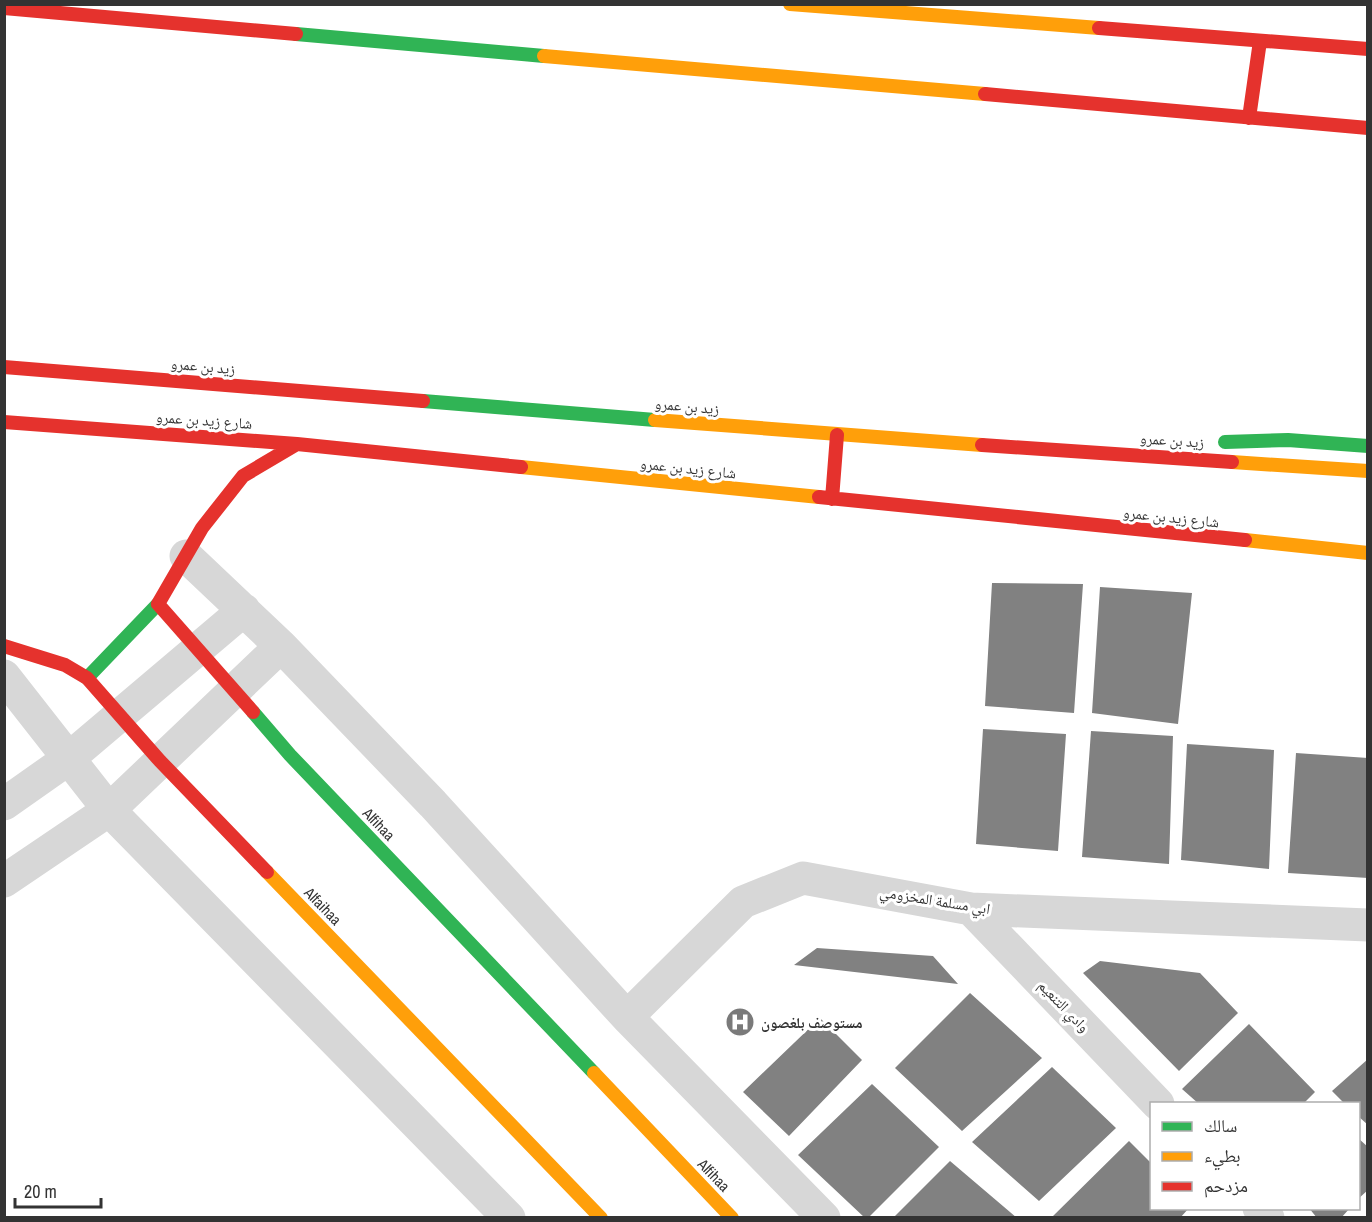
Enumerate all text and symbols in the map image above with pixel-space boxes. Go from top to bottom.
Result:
street label: زيد بن عمرو [170,353,236,379]
street label: زيد بن عمرو [654,393,720,419]
street label: شارع زيد بن عمرو [155,406,253,434]
street label: زيد بن عمرو [1139,427,1205,453]
street label: شارع زيد بن عمرو [639,453,737,484]
street label: شارع زيد بن عمرو [1122,502,1220,533]
street label: Alfihaa [357,802,400,845]
street label: ابي مسلمة المخزومي [878,881,992,921]
street label: Alfaihaa [299,882,346,930]
street label: وادي التنعيم [1032,975,1094,1038]
hospital icon: مستوصف بلغصون [724,1006,756,1038]
place label: مستوصف بلغصون [761,1012,863,1033]
legend [1150,1102,1360,1210]
text: سالك [1204,1113,1237,1138]
text: بطيء [1204,1143,1241,1171]
street label: Alfihaa [692,1153,735,1196]
scale bar [15,1171,100,1209]
text: مزدحم [1204,1173,1248,1198]
text: 20 m [24,1179,57,1204]

